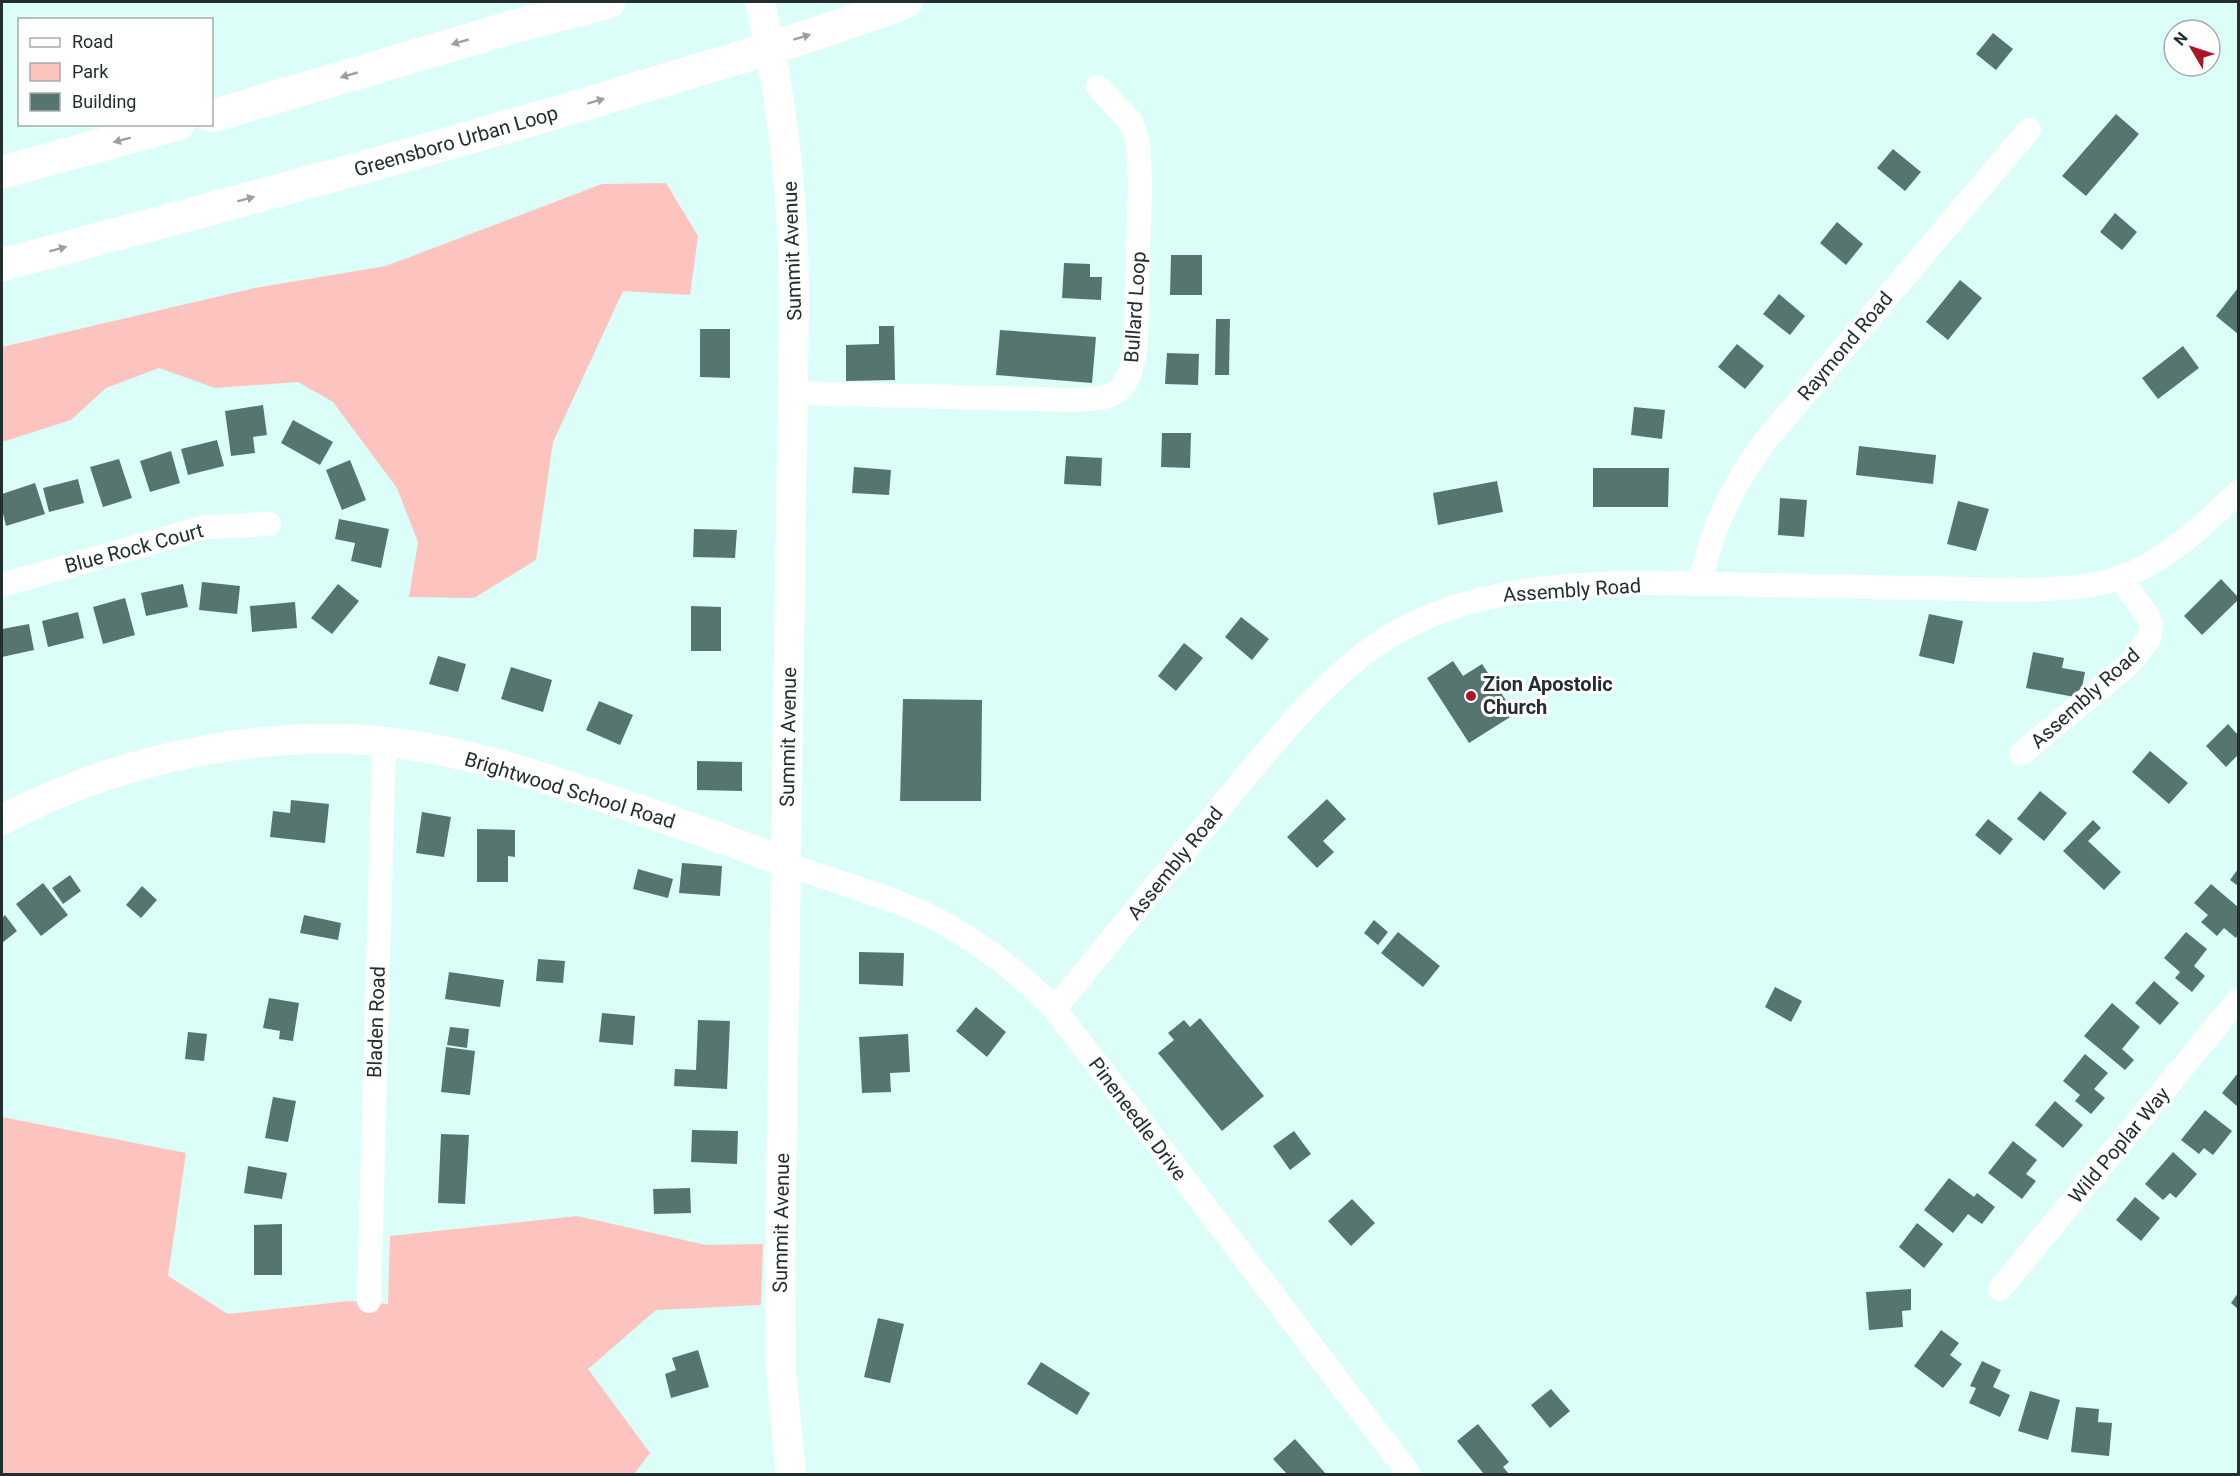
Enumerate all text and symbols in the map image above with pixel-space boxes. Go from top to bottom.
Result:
legend [18,18,213,126]
north arrow [2162,18,2222,78]
text: N [2170,29,2192,49]
text: Road [72,31,113,52]
one-way arrow [793,32,811,41]
one-way arrow [451,38,469,47]
text: Park [72,61,109,82]
one-way arrow [340,71,358,80]
text: Building [72,91,136,112]
one-way arrow [587,96,605,105]
street label: Greensboro Urban Loop [351,100,561,182]
one-way arrow [113,135,131,145]
street label: Summit Avenue [778,181,806,321]
one-way arrow [237,193,255,203]
one-way arrow [49,244,67,254]
street label: Bullard Loop [1119,250,1151,364]
street label: Raymond Road [1793,287,1897,405]
street label: Blue Rock Court [62,518,206,578]
street label: Assembly Road [1502,573,1642,607]
street label: Assembly Road [2026,643,2144,753]
street label: Summit Avenue [775,667,801,807]
place label: Zion Apostolic Church [1483,672,1613,719]
marker: Zion Apostolic Church [1464,689,1478,703]
street label: Brightwood School Road [462,747,678,833]
street label: Assembly Road [1122,802,1228,924]
street label: Bladen Road [362,966,390,1078]
street label: Pineneedle Drive [1084,1053,1192,1185]
street label: Wild Poplar Way [2064,1082,2175,1208]
street label: Summit Avenue [768,1153,794,1293]

